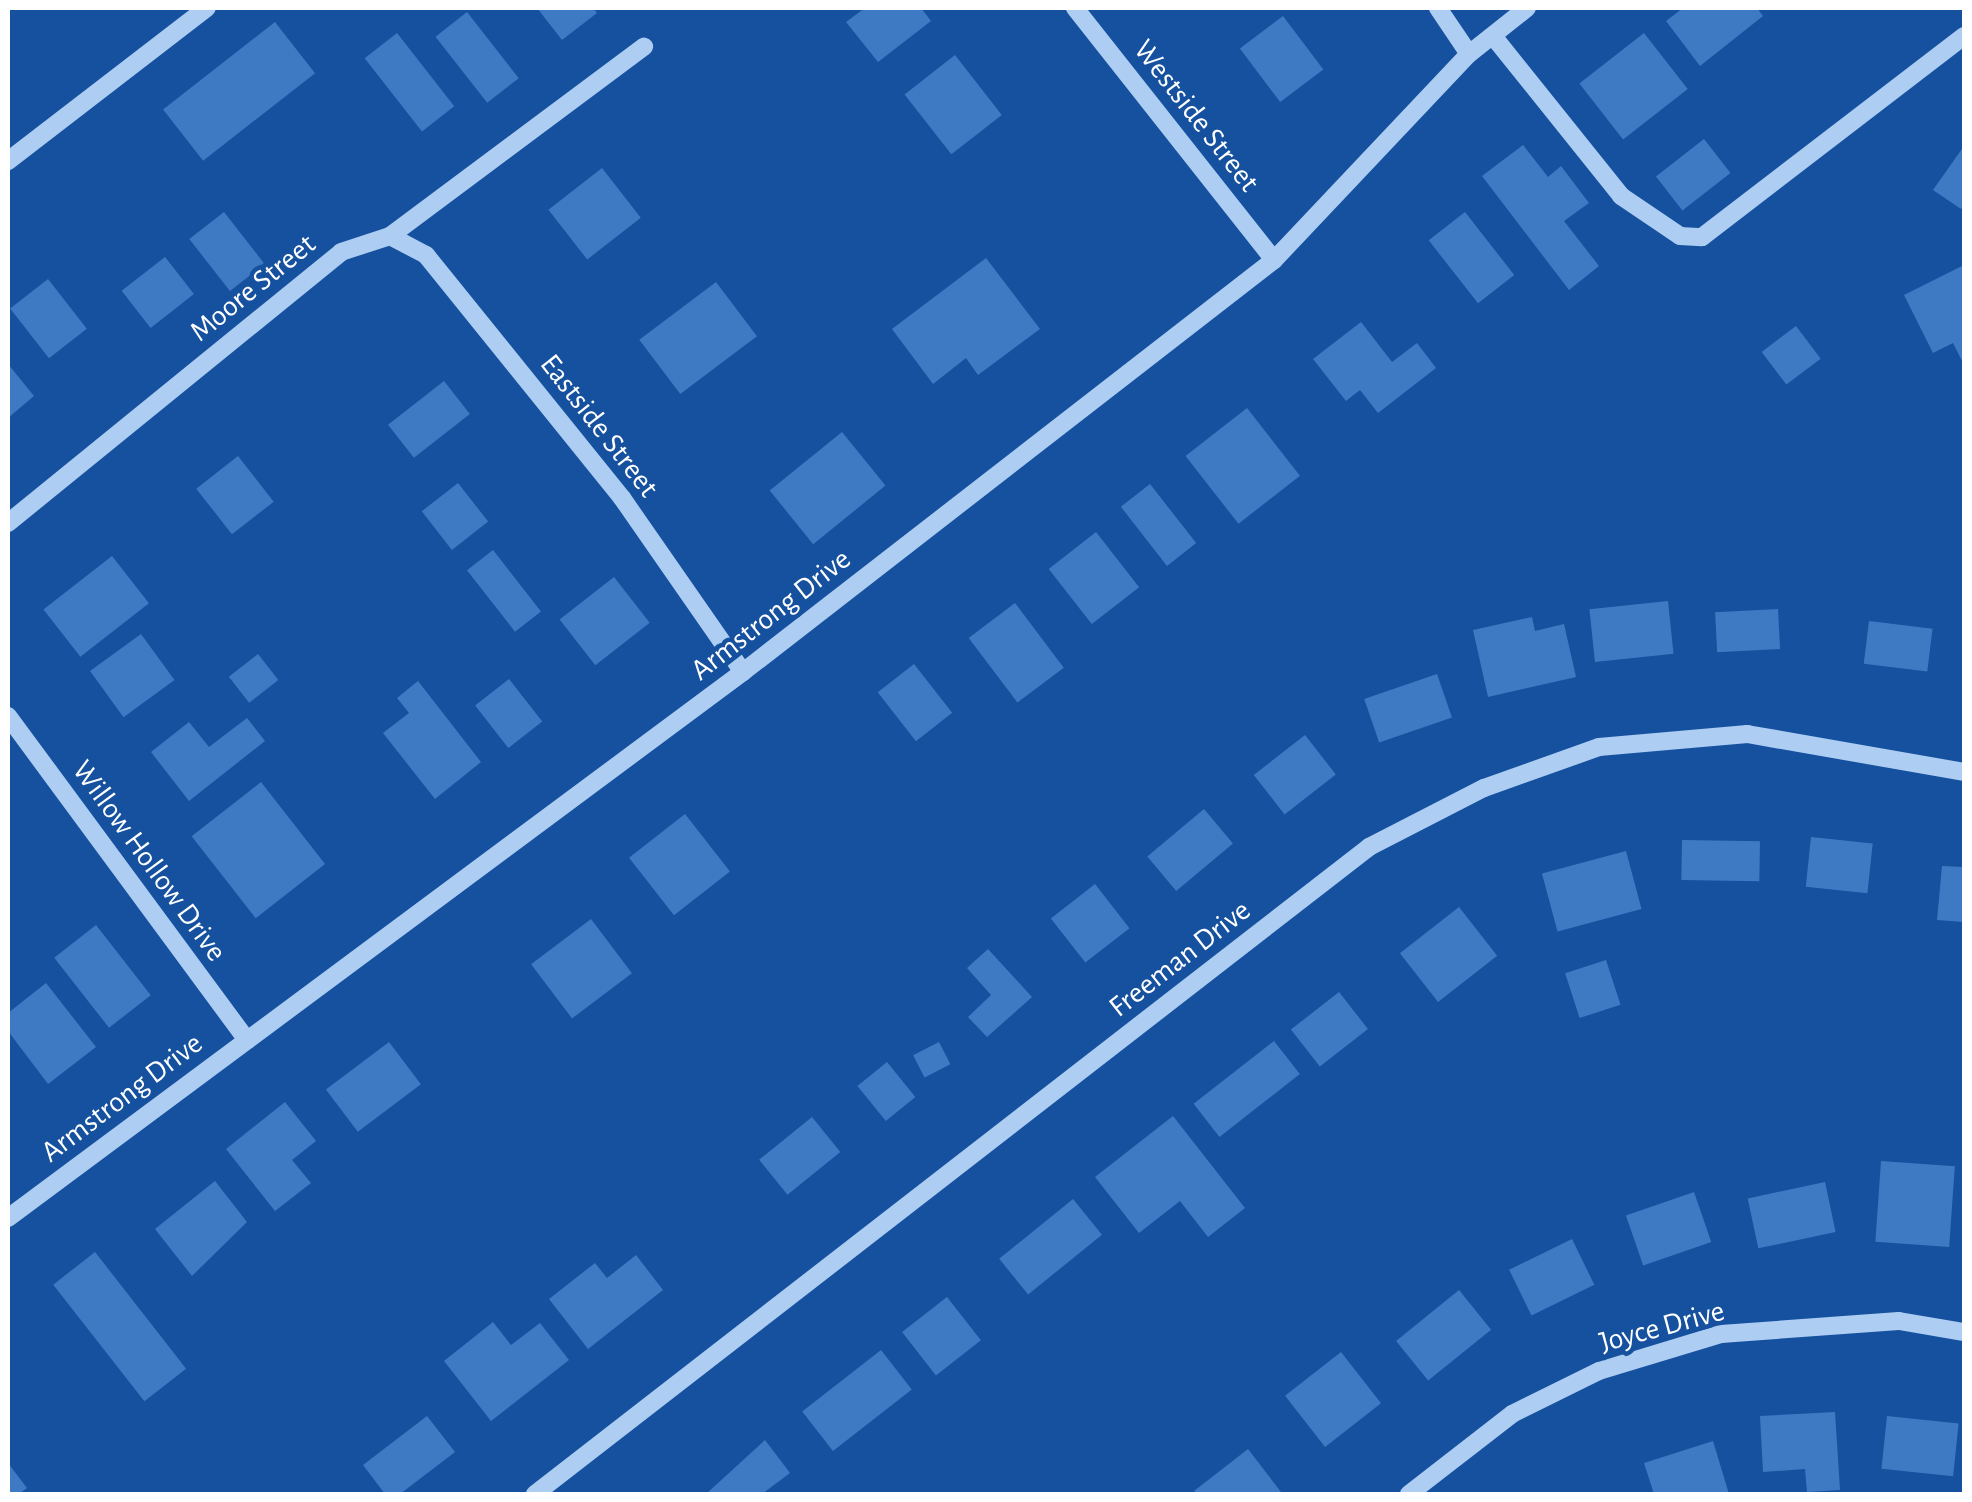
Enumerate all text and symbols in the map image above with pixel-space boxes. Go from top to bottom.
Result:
street label: Westside Street [1125,33,1267,199]
street label: Moore Street [183,226,323,350]
street label: Eastside Street [532,347,666,505]
street label: Armstrong Drive [684,541,858,689]
street label: Willow Hollow Drive [64,753,234,969]
street label: Freeman Drive [1102,893,1258,1025]
street label: Armstrong Drive [34,1026,210,1170]
street label: Joyce Drive [1595,1293,1729,1361]

